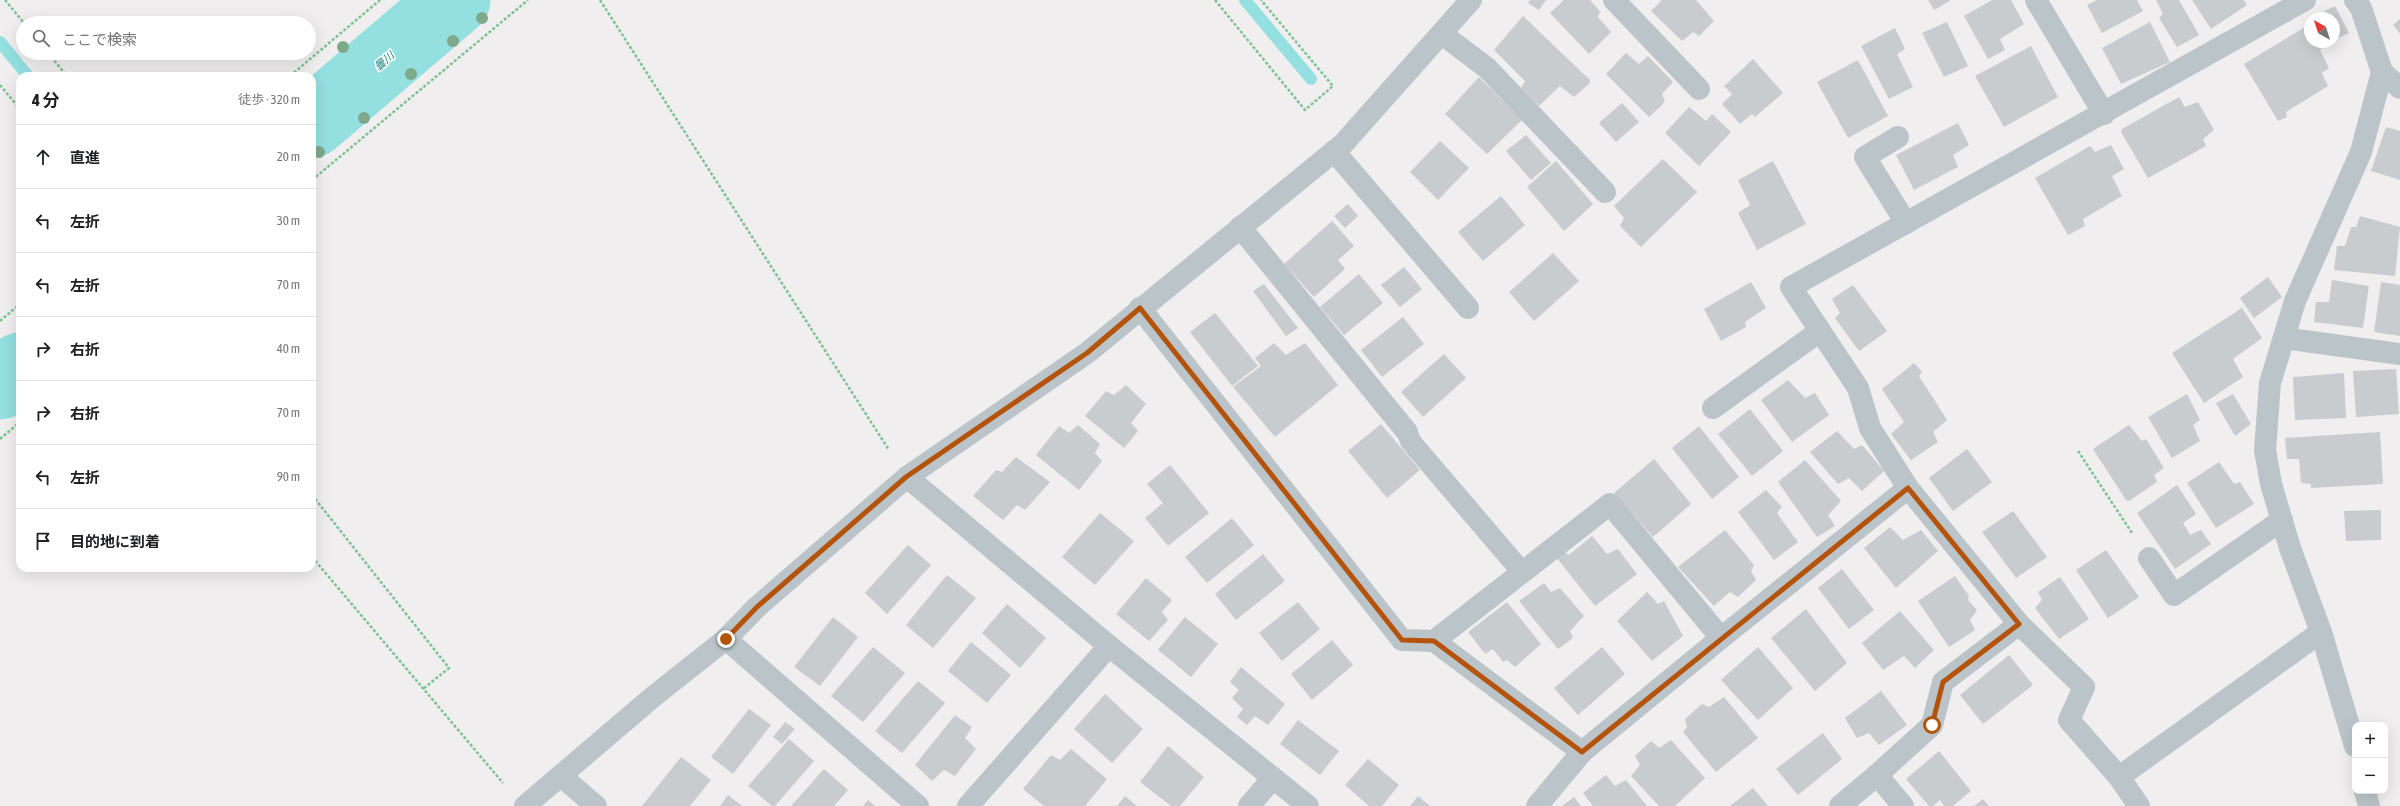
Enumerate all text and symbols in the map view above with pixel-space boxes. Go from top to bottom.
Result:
north arrow [2304,12,2340,48]
search box [16,16,316,60]
icon: search [30,27,52,49]
text: ここで検索 [62,31,137,48]
water label: 曇川 [372,49,397,73]
text: 4 分 [32,90,59,110]
text: 徒歩 · 320 m [238,92,300,107]
icon: ahead [32,146,54,168]
text: 直進 [70,149,100,166]
text: 20 m [277,149,300,164]
icon: left [32,210,54,232]
text: 左折 [70,213,100,230]
text: 30 m [277,213,300,228]
icon: left [32,274,54,296]
text: 左折 [70,277,100,294]
text: 70 m [277,277,300,292]
icon: right [32,338,54,360]
text: 右折 [70,341,100,358]
text: 40 m [277,341,300,356]
icon: right [32,402,54,424]
text: 右折 [70,405,100,422]
text: 70 m [277,405,300,420]
icon: left [32,466,54,488]
text: 左折 [70,469,100,486]
text: 90 m [277,469,300,484]
icon: arrive [32,530,54,552]
text: 目的地に到着 [70,533,160,550]
route end [717,630,735,648]
route start [1923,716,1941,734]
map controls [2352,722,2388,794]
button: + [2352,722,2388,758]
button: − [2352,758,2388,794]

